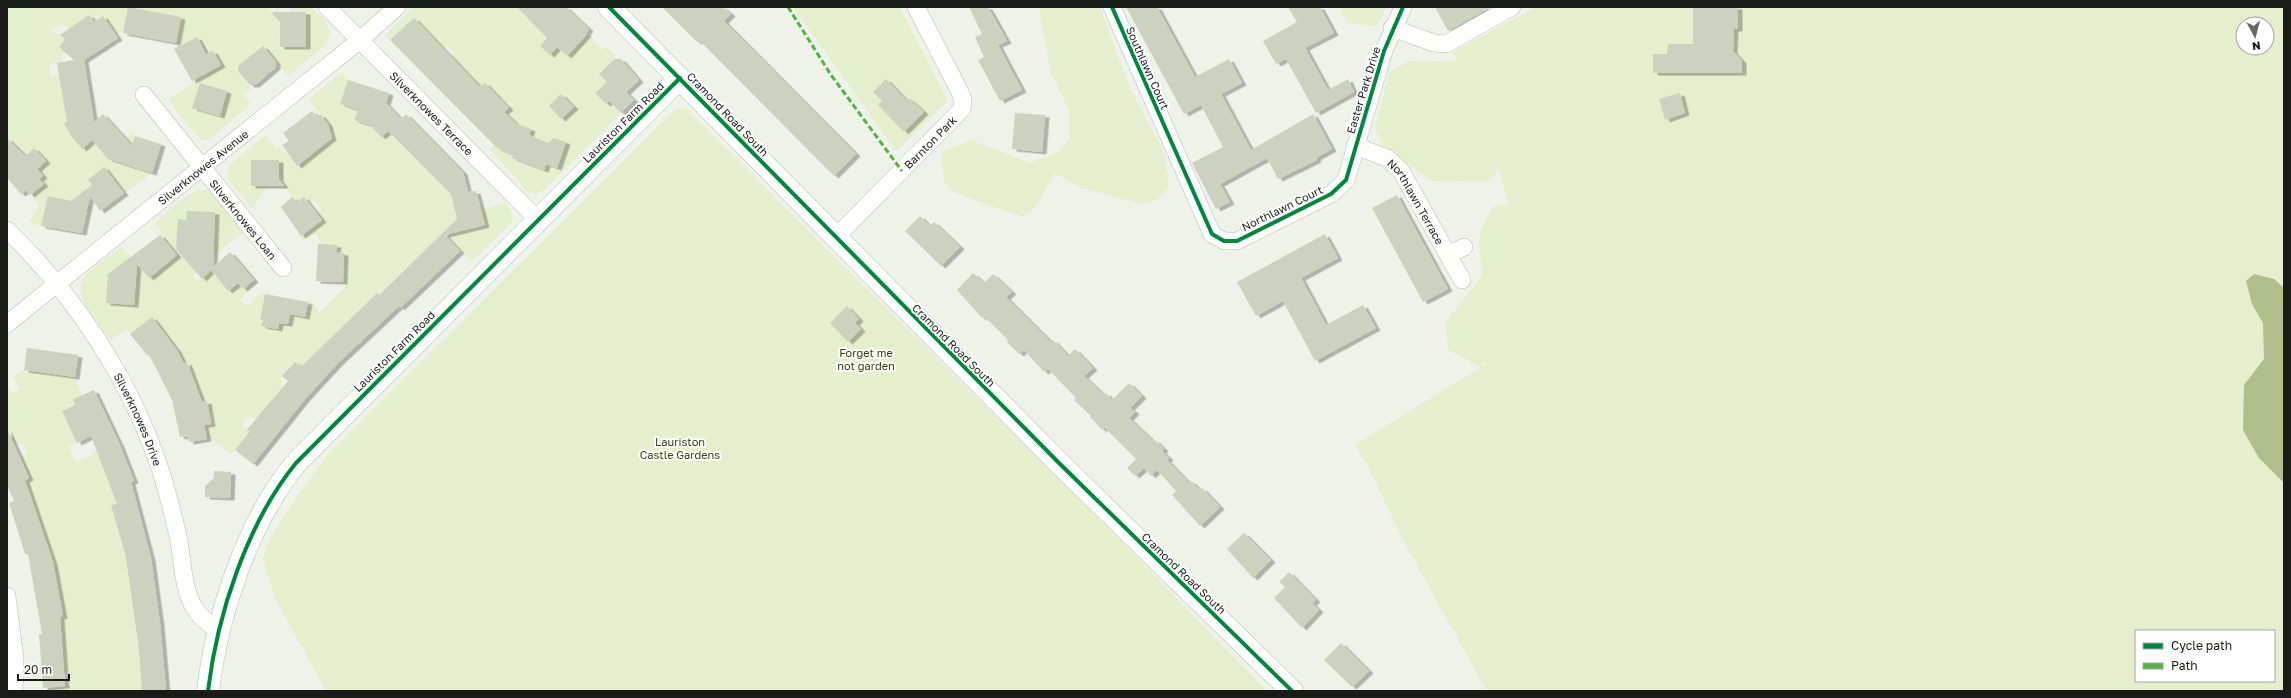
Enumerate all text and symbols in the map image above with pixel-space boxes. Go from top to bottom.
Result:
north arrow [2235,16,2275,56]
street label: Southlawn Court [1124,25,1172,111]
text: N [2251,39,2261,53]
street label: Easter Park Drive [1344,45,1382,135]
street label: Silverknowes Terrace [388,68,476,157]
street label: Cramond Road South [685,69,771,159]
street label: Lauriston Farm Road [580,79,666,165]
street label: Barnton Park [901,113,959,171]
street label: Silverknowes Avenue [155,126,250,207]
street label: Northlawn Terrace [1385,156,1447,246]
street label: Silverknowes Loan [208,176,280,262]
street label: Northlawn Court [1239,183,1325,233]
street label: Cramond Road South [910,301,998,389]
street label: Lauriston Farm Road [351,308,437,394]
park label: Forget me not garden [837,346,895,372]
street label: Silverknowes Drive [112,370,165,467]
park label: Lauriston Castle Gardens [640,435,720,461]
street label: Cramond Road South [1139,530,1229,616]
legend [2135,630,2275,682]
text: Cycle path [2171,638,2232,653]
scale bar [18,656,69,682]
text: Path [2171,658,2198,673]
text: 20 m [24,662,52,677]

